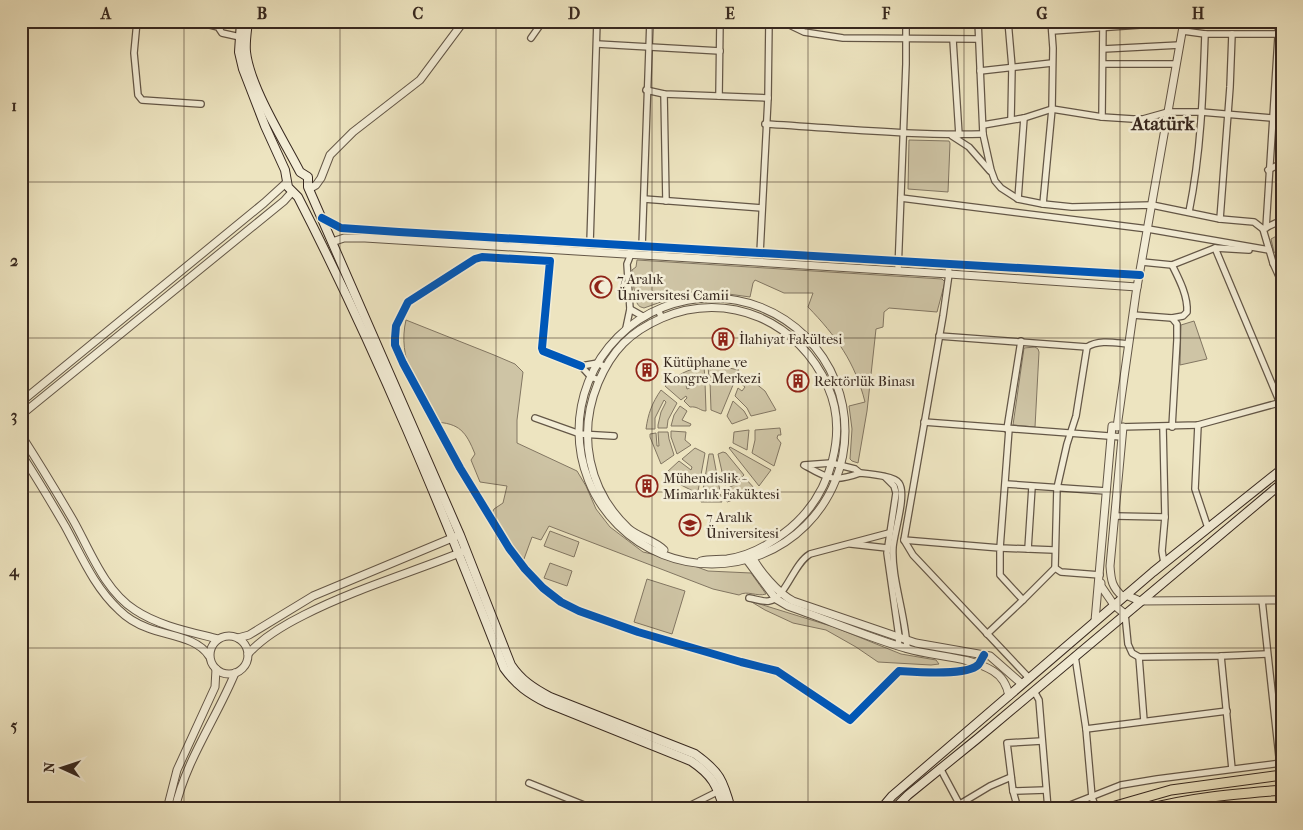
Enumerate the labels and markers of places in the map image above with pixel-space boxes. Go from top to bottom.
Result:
place label: 7 Aralık Üniversitesi Camii [617,271,729,304]
mosque icon: 7 Aralık Üniversitesi Camii [589,275,613,299]
building icon: İlahiyat Fakültesi [711,327,735,351]
place label: İlahiyat Fakültesi [739,331,842,348]
place label: Kütüphane ve Kongre Merkezi [663,354,761,387]
building icon: Kütüphane ve Kongre Merkezi [635,358,659,382]
building icon: Rektörlük Binası [786,369,810,393]
place label: Rektörlük Binası [814,373,915,390]
place label: Mühendislik - Mimarlık Faküktesi [663,470,780,503]
building icon: Mühendislik - Mimarlık Faküktesi [635,474,659,498]
place label: 7 Aralık Üniversitesi [706,509,779,542]
school or university icon: 7 Aralık Üniversitesi [678,513,702,537]

